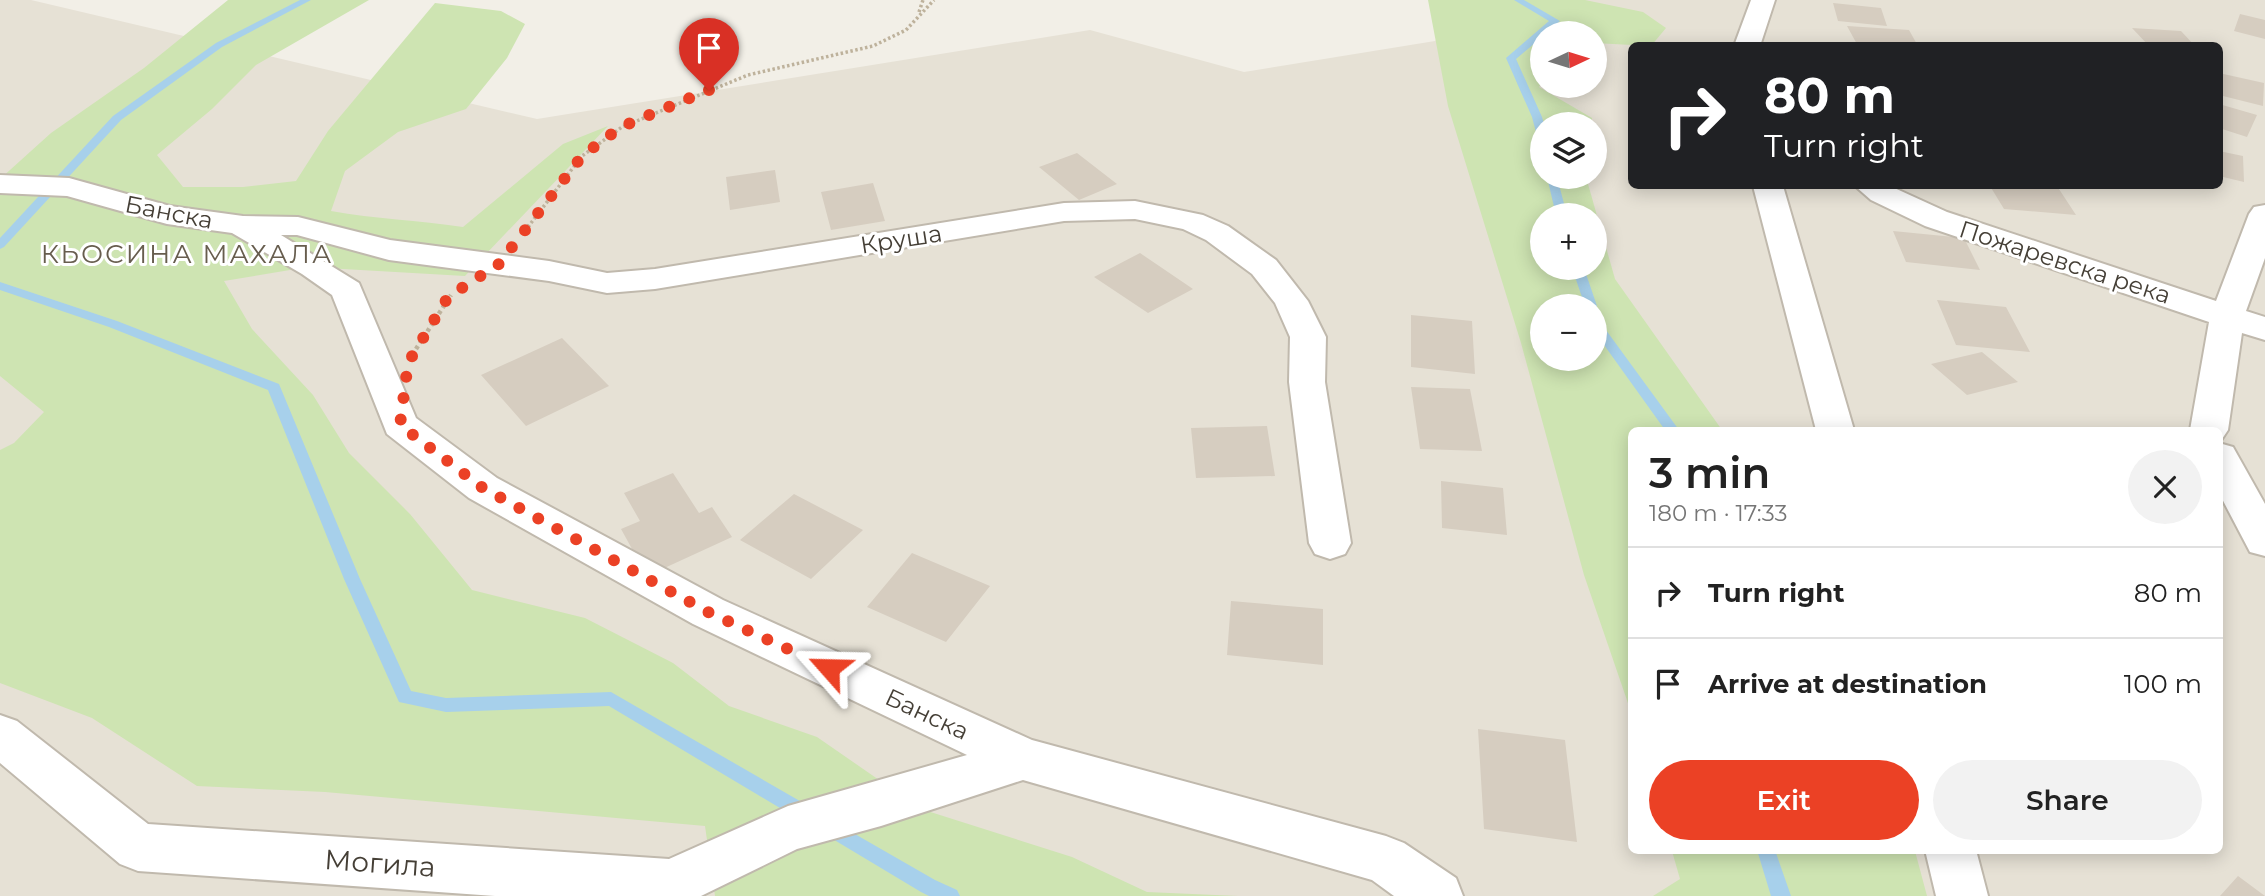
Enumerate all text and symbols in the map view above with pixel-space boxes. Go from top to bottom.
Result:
pin [679,18,739,90]
north arrow [1530,21,1606,98]
map controls [1530,21,1607,371]
icon: arrive [690,29,728,67]
text: 80 m [1764,66,1895,125]
icon: right [1649,70,1740,161]
button: layers [1530,112,1607,189]
text: Turn right [1764,126,1924,165]
street label: Банска [123,189,215,235]
button: + [1530,203,1607,280]
street label: Пожаревска река [1956,214,2174,310]
street label: Круша [858,218,944,260]
district label: КЬОСИНА МАХАЛА [41,238,333,270]
button: − [1530,294,1607,371]
text: 3 min [1649,447,1770,499]
button: close [2128,450,2202,524]
text: 180 m · 17:33 [1649,499,1788,527]
icon: right [1649,574,1687,612]
text: Turn right [1708,577,1844,609]
text: 80 m [2134,577,2202,609]
position arrow [792,631,866,705]
icon: arrive [1649,665,1687,703]
text: Arrive at destination [1708,668,1987,700]
text: 100 m [2124,668,2202,700]
street label: Банска [881,682,973,746]
button: Exit [1649,760,1919,840]
button: Share [1933,760,2202,840]
street label: Могила [323,842,437,884]

